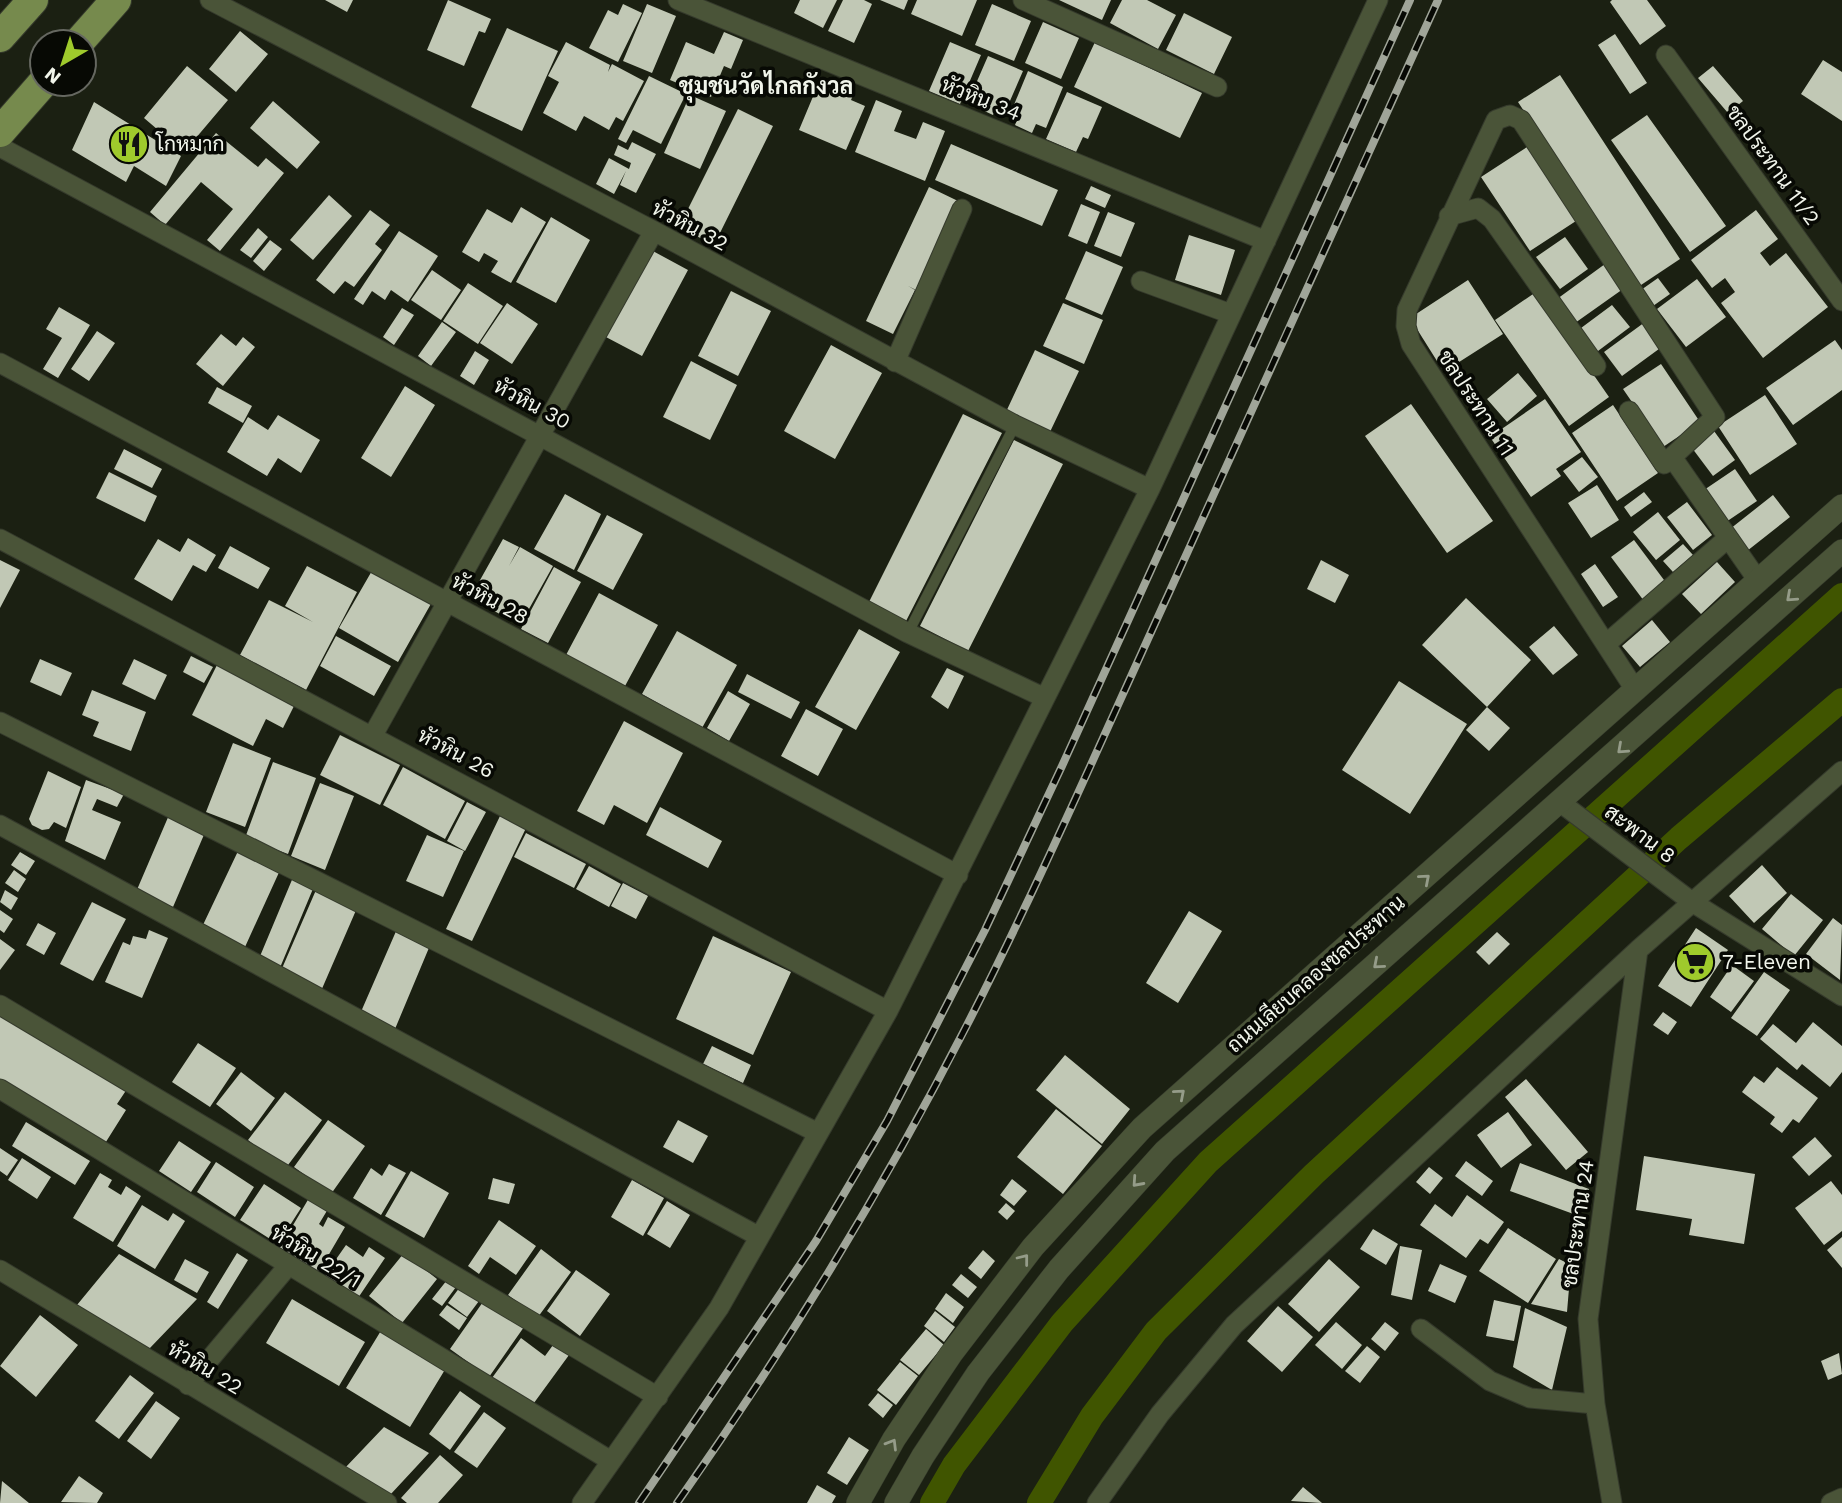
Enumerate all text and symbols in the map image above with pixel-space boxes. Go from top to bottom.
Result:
north arrow [28,28,98,98]
text: N [40,62,65,89]
district label: ชุมชนวัดไกลกังวล [679,70,853,103]
street label: หัวหิน 34 [938,71,1024,126]
street label: ชลประทาน 11/2 [1722,100,1825,229]
restaurant icon: โกหมาก [108,123,150,165]
place label: โกหมาก [155,131,225,156]
street label: หัวหิน 32 [648,195,733,256]
street label: ชลประทาน 11 [1433,345,1520,460]
street label: หัวหิน 30 [490,373,575,434]
street label: หัวหิน 28 [448,568,533,629]
one-way arrow [1786,588,1799,601]
street label: หัวหิน 26 [414,722,499,783]
one-way arrow [1617,741,1630,753]
street label: สะพาน 8 [1600,799,1681,868]
one-way arrow [1416,875,1429,887]
street label: ถนนเลียบคลองชลประทาน [1222,890,1410,1058]
supermarket icon: 7-Eleven [1674,941,1716,983]
place label: 7-Eleven [1722,949,1811,974]
one-way arrow [1373,956,1386,968]
one-way arrow [1172,1090,1185,1102]
street label: ชลประทาน 24 [1556,1158,1599,1290]
one-way arrow [1133,1174,1145,1187]
street label: หัวหิน 22/1 [267,1220,365,1293]
one-way arrow [1016,1254,1029,1267]
street label: หัวหิน 22 [163,1336,247,1400]
one-way arrow [884,1438,897,1451]

